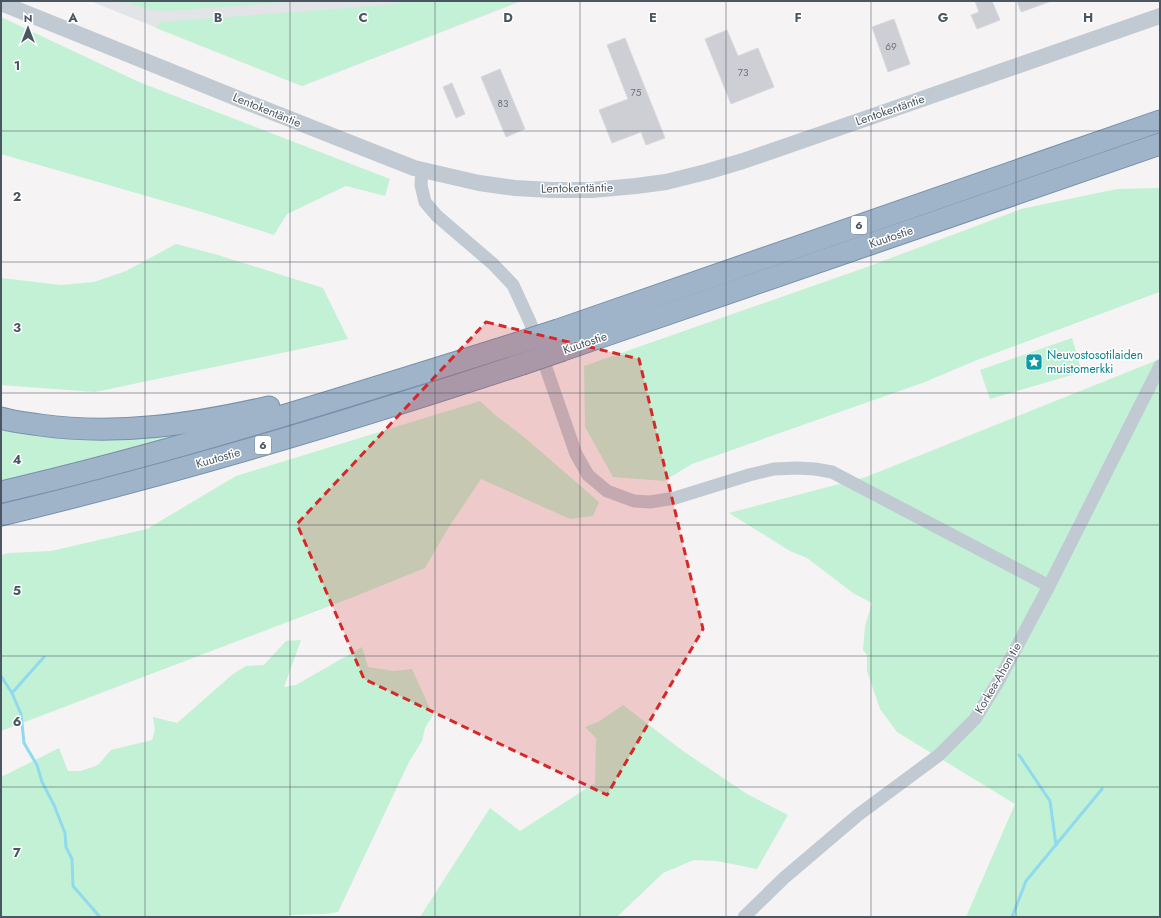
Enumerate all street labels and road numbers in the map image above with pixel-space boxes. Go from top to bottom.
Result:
street label: Lentokentäntie [230,88,304,132]
street label: Lentokentäntie [853,90,927,130]
street label: Lentokentäntie [541,178,613,198]
road number: 6 [851,216,867,234]
street label: Kuutostie [867,221,915,253]
street label: Kuutostie [561,327,609,359]
road number: 6 [255,436,271,454]
street label: Kuutostie [194,443,242,473]
street label: Korkea-Ahon tie [970,639,1026,717]

